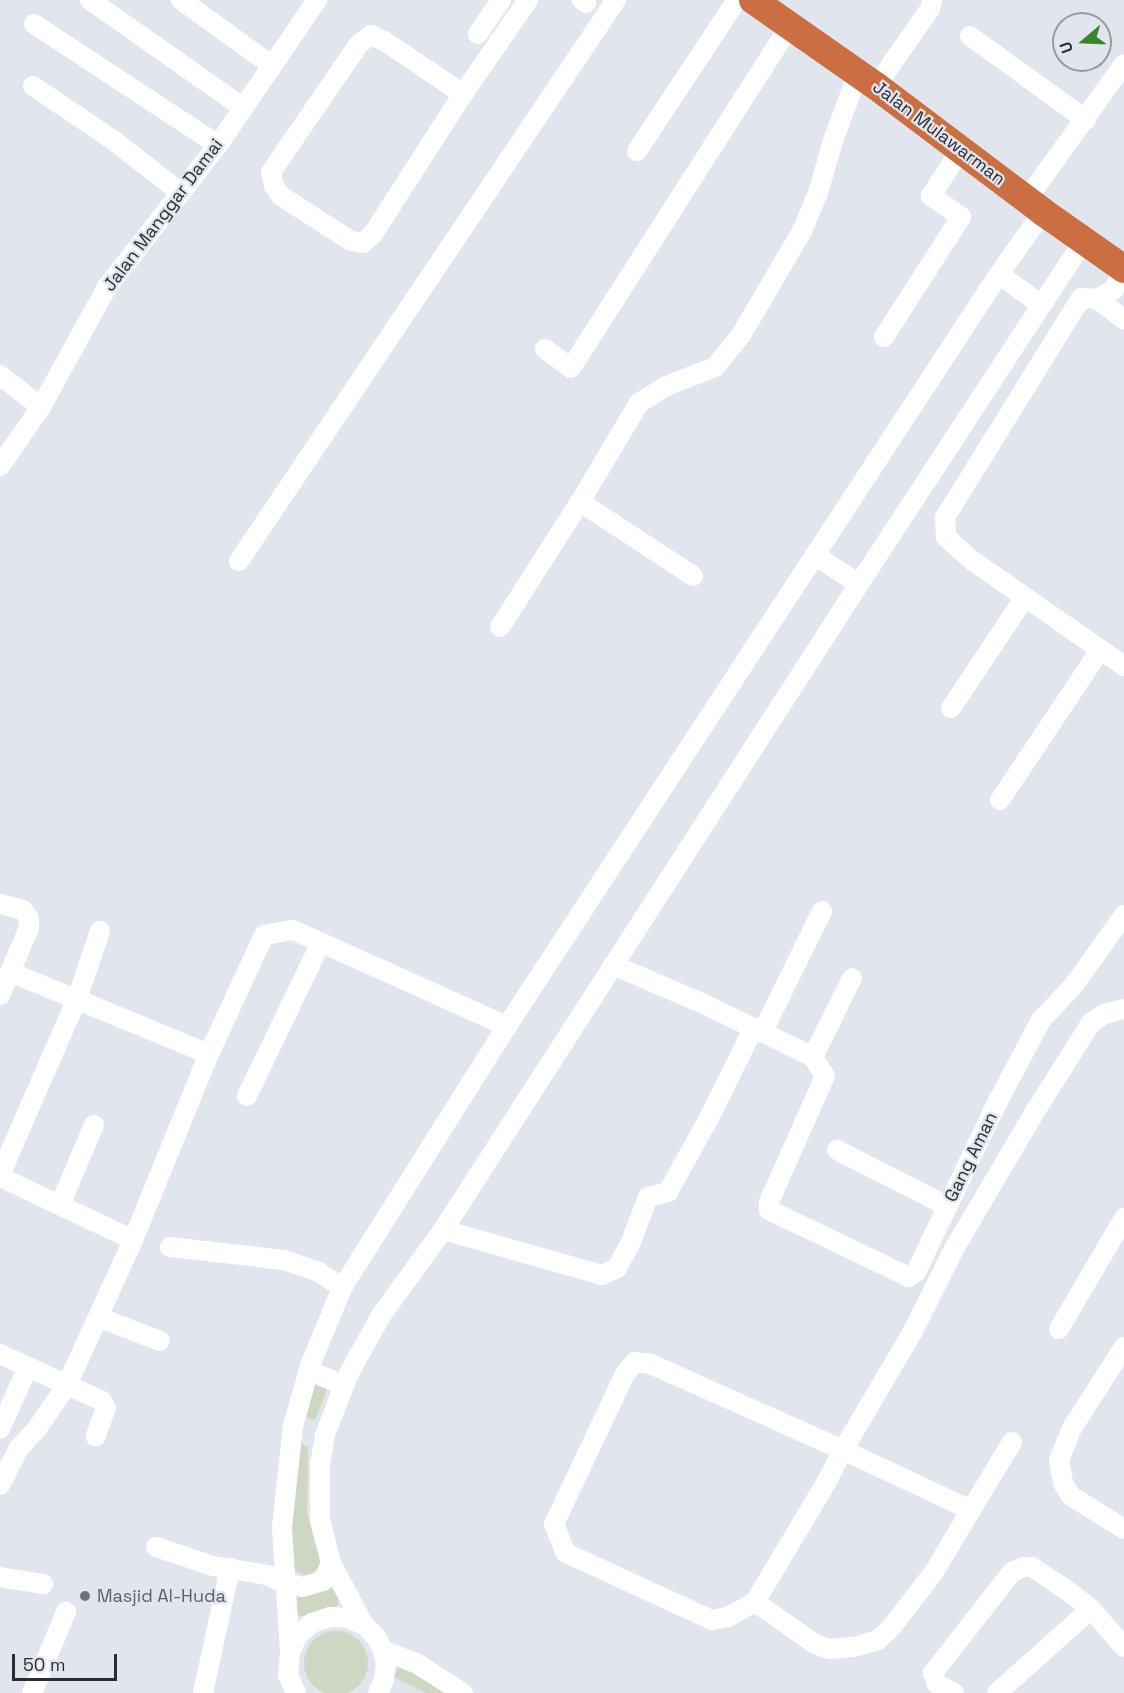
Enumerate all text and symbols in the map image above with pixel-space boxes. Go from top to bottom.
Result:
north arrow [1052,12,1112,72]
text: U [1055,39,1078,56]
street label: Jalan Mulawarman [868,76,1010,190]
street label: Jalan Manggar Damai [99,134,227,296]
street label: Gang Aman [940,1108,1002,1206]
place label: Masjid Al-Huda [97,1585,226,1607]
marker: Masjid Al-Huda [78,1589,92,1603]
scale bar [15,1642,120,1680]
text: 50 m [23,1653,65,1676]

